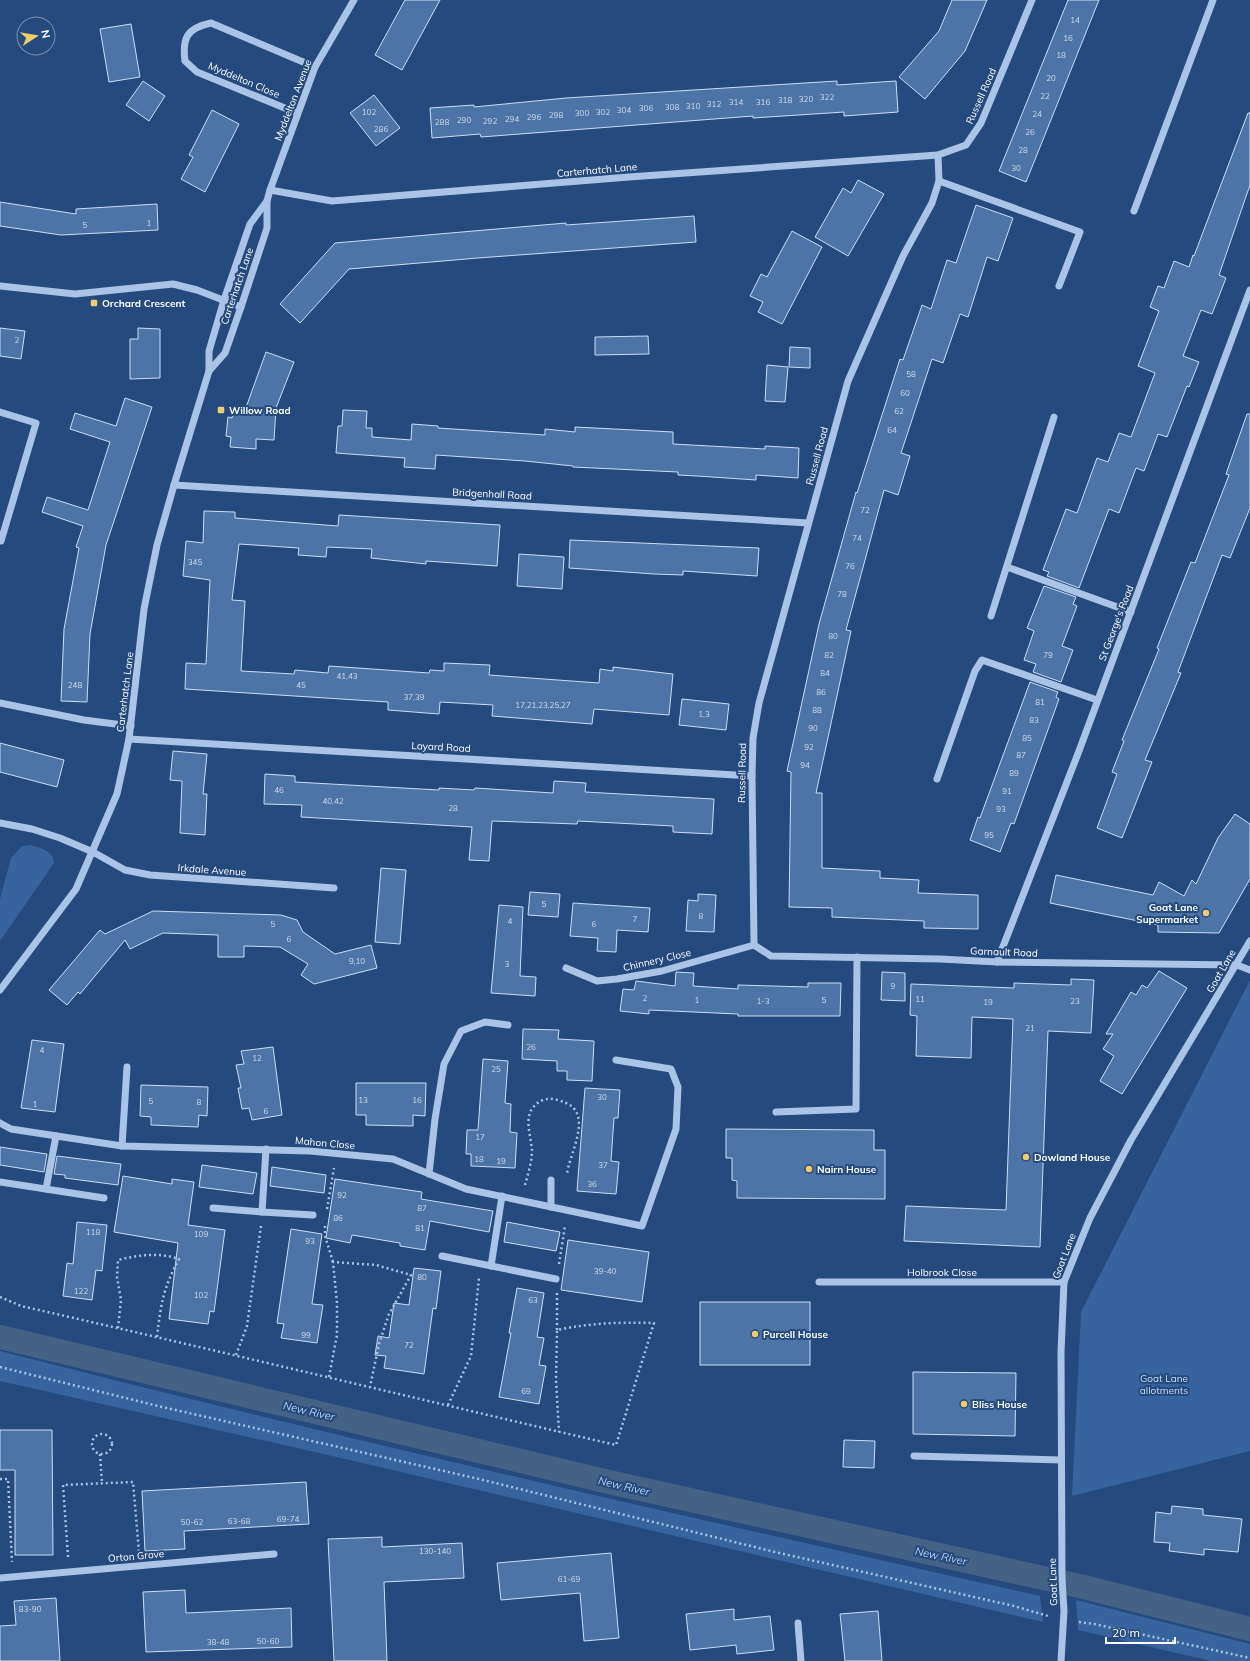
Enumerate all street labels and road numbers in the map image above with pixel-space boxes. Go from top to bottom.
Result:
street label: Myddelton Avenue [272,57,314,143]
street label: Myddelton Close [206,59,282,101]
street label: Russell Road [963,66,999,126]
street label: Carterhatch Lane [556,160,638,180]
street label: Carterhatch Lane [218,246,256,326]
street label: Russell Road [803,425,831,487]
street label: Bridgenhall Road [452,485,532,503]
street label: St George's Road [1096,583,1136,663]
street label: Carterhatch Lane [114,651,136,733]
street label: Layard Road [411,739,471,755]
street label: Russell Road [735,743,749,803]
street label: Irkdale Avenue [177,861,247,879]
street label: Garnault Road [970,944,1038,960]
street label: Chinnery Close [622,946,692,974]
street label: Goat Lane [1203,947,1239,995]
street label: Mahon Close [295,1134,355,1152]
street label: Goat Lane [1049,1231,1079,1281]
street label: Holbrook Close [907,1266,977,1279]
street label: Orton Grove [107,1547,165,1565]
street label: Goat Lane [1046,1558,1060,1606]

